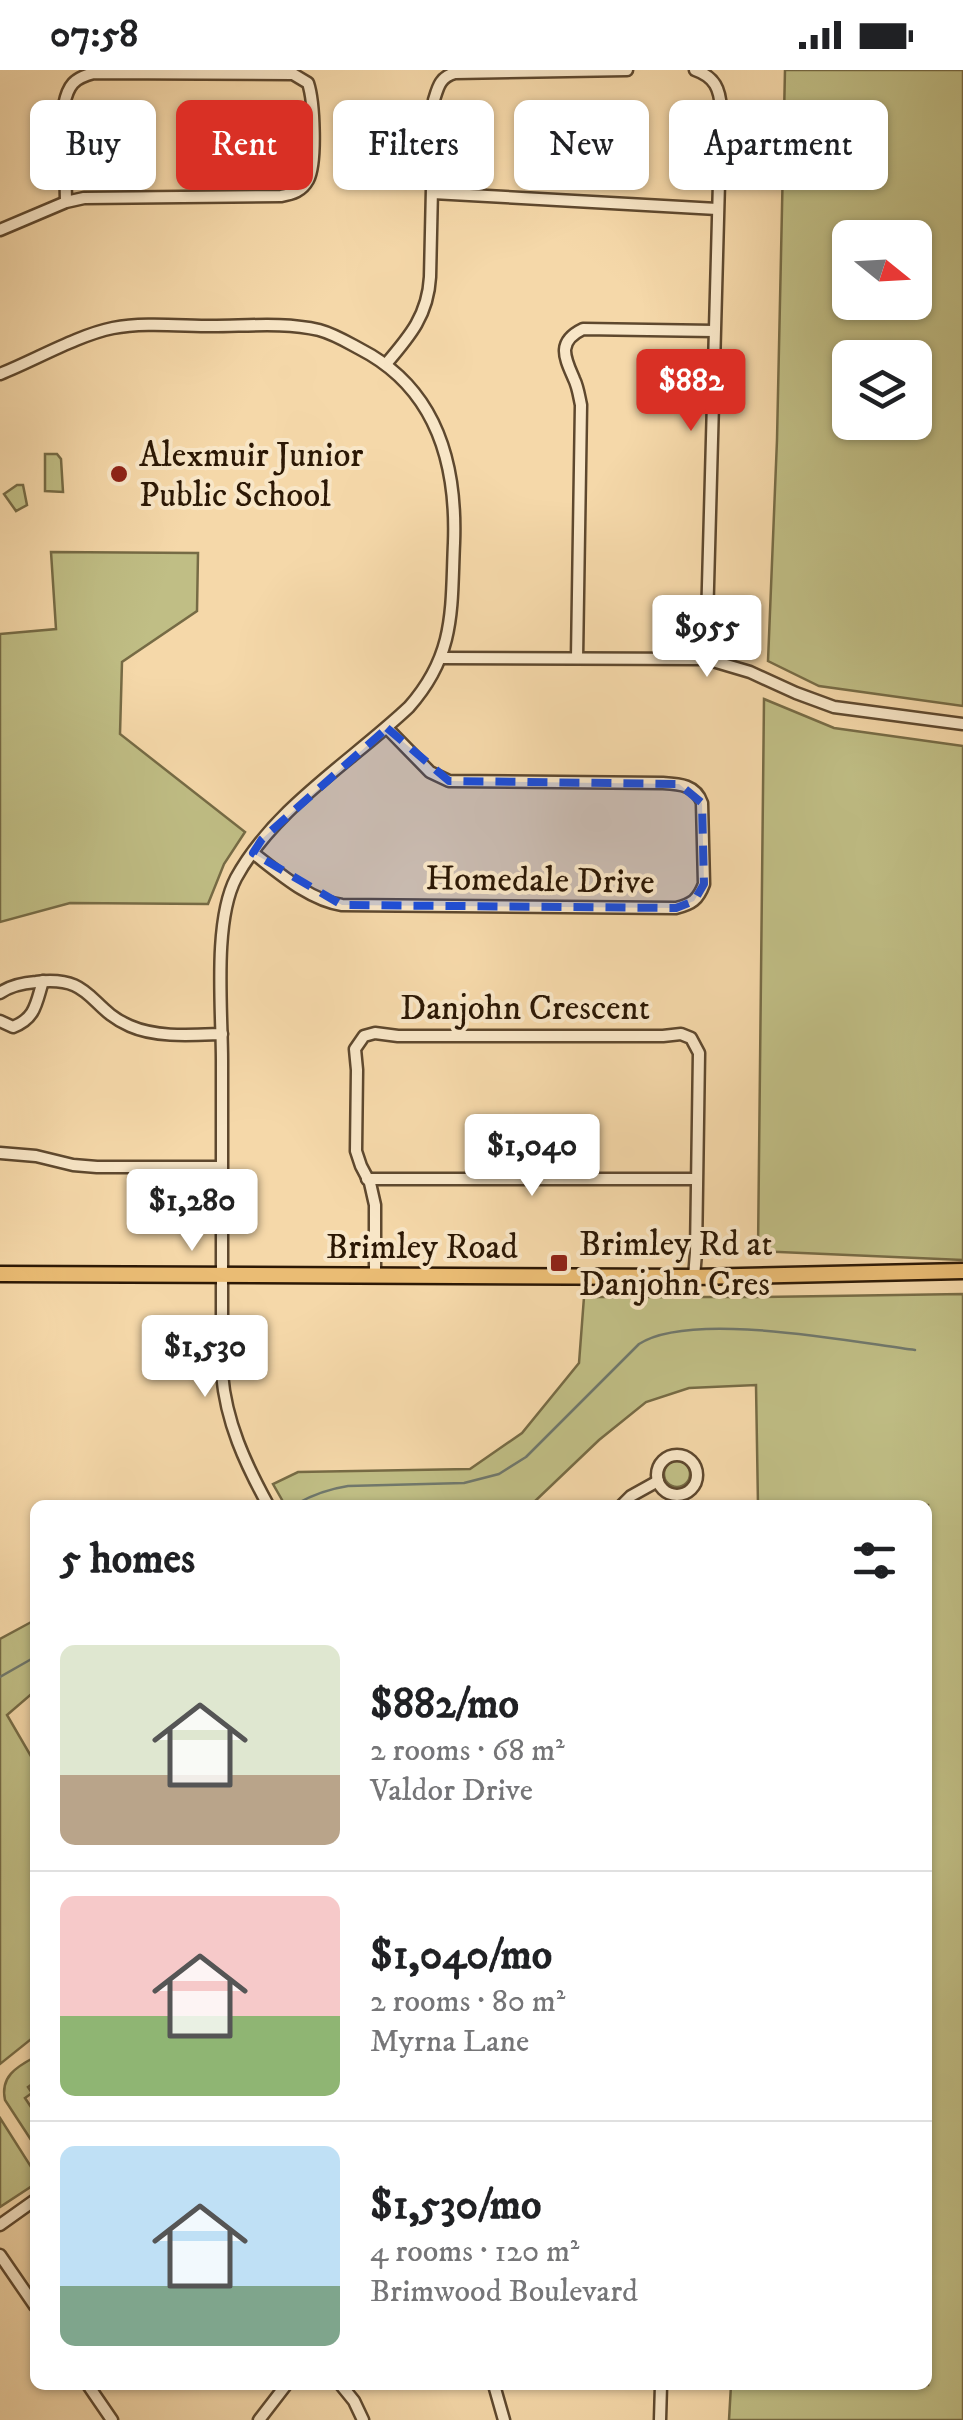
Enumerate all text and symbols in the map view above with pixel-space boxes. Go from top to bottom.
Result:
text: 07:58 [50,11,138,59]
chip: Buy [30,100,156,190]
chip: Rent [176,100,313,190]
chip: Filters [333,100,494,190]
chip: New [514,100,649,190]
chip: Apartment [669,100,888,190]
north arrow [832,220,932,320]
map controls [832,220,932,440]
button: layers [832,340,932,440]
pin: $882 [632,349,750,434]
text: $882 [658,361,724,401]
place label: Alexmuir Junior Public School [139,434,363,518]
marker: Alexmuir Junior Public School [108,463,130,485]
pin: $955 [648,595,766,680]
text: $955 [674,607,740,647]
street label: Homedale Drive [425,857,655,905]
street label: Danjohn Crescent [400,987,650,1031]
pin: $1,040 [451,1114,613,1199]
text: $1,040 [487,1126,577,1166]
pin: $1,280 [111,1169,273,1254]
text: $1,280 [149,1181,235,1221]
place label: Brimley Rd at Danjohn Cres [579,1223,773,1307]
street label: Brimley Road [326,1226,518,1270]
marker: Brimley Rd at Danjohn Cres [548,1252,570,1274]
pin: $1,530 [124,1315,286,1400]
text: $1,530 [164,1327,246,1367]
icon: filters [847,1533,902,1588]
text: 5 homes [60,1534,195,1586]
text: $882/mo [370,1679,519,1731]
icon: home [140,1685,260,1805]
text: 2 rooms · 68 m² [370,1731,565,1771]
text: Valdor Drive [370,1771,533,1811]
text: $1,040/mo [370,1930,552,1982]
icon: home [140,1936,260,2056]
text: 2 rooms · 80 m² [370,1982,565,2022]
text: Myrna Lane [370,2022,529,2062]
text: $1,530/mo [370,2180,541,2232]
icon: home [140,2186,260,2306]
text: 4 rooms · 120 m² [370,2232,579,2272]
text: Brimwood Boulevard [370,2272,638,2312]

